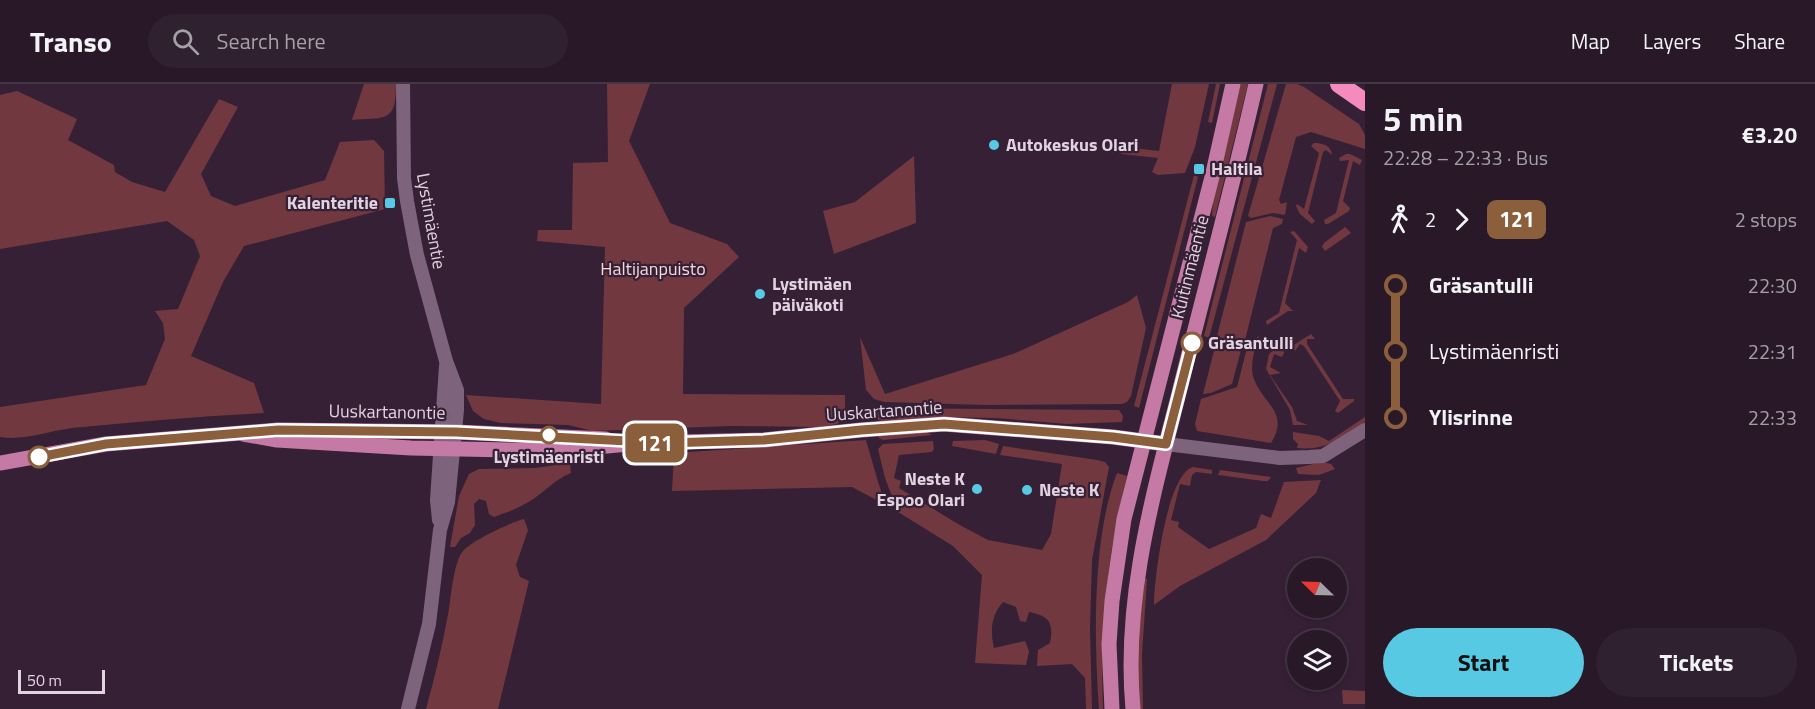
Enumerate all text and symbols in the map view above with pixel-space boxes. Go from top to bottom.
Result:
search box [148,14,568,68]
text: Transo [30,20,112,63]
text: Search here [217,24,326,58]
icon: search [169,25,202,58]
text: Map [1571,25,1610,57]
text: Layers [1643,25,1701,57]
text: Share [1734,25,1785,57]
text: 5 min [1383,94,1463,144]
text: €3.20 [1742,118,1797,152]
place label: Autokeskus Olari [1006,131,1139,158]
marker: Autokeskus Olari [987,138,1001,152]
text: 22:28 – 22:33 · Bus [1383,142,1548,173]
place label: Haltila [1211,155,1263,182]
marker: Haltila [1192,162,1206,176]
street label: Lystimäentie [410,171,453,271]
place label: Kalenteritie [287,189,378,216]
marker: Kalenteritie [383,196,397,210]
icon: walk [1383,203,1416,236]
icon: forward [1445,203,1478,236]
text: 121 [1499,203,1534,235]
text: 2 [1425,204,1436,235]
text: 2 stops [1735,204,1797,235]
street label: Kuitinmäentie [1164,212,1215,321]
park label: Haltijanpuisto [600,255,706,282]
text: Gräsantulli [1429,268,1533,302]
place label: Lystimäen päiväkoti [772,270,852,318]
text: 22:30 [1748,270,1797,301]
marker: Lystimäen päiväkoti [753,287,767,301]
place label: Gräsantulli [1208,329,1293,356]
marker: Gräsantulli [1181,332,1203,354]
text: Lystimäenristi [1429,334,1559,368]
text: 22:31 [1748,336,1797,367]
street label: Uuskartanontie [825,393,943,428]
street label: Uuskartanontie [328,397,446,426]
text: Ylisrinne [1429,400,1513,434]
text: 22:33 [1748,402,1797,433]
line badge: 121 [620,424,690,462]
marker: Lystimäenristi [540,426,558,444]
text: 121 [637,427,673,459]
place label: Lystimäenristi [494,443,604,470]
unlabelled marker [28,446,50,468]
place label: Neste K Espoo Olari [876,465,965,513]
place label: Neste K [1039,476,1100,503]
marker: Neste K Espoo Olari [970,482,984,496]
marker: Neste K [1020,483,1034,497]
north arrow [1287,558,1347,618]
map controls [1287,558,1347,690]
button: Start [1383,628,1584,697]
button: Tickets [1596,628,1797,697]
button: layers [1287,630,1347,690]
scale bar [18,667,105,694]
text: 50 m [27,668,62,692]

